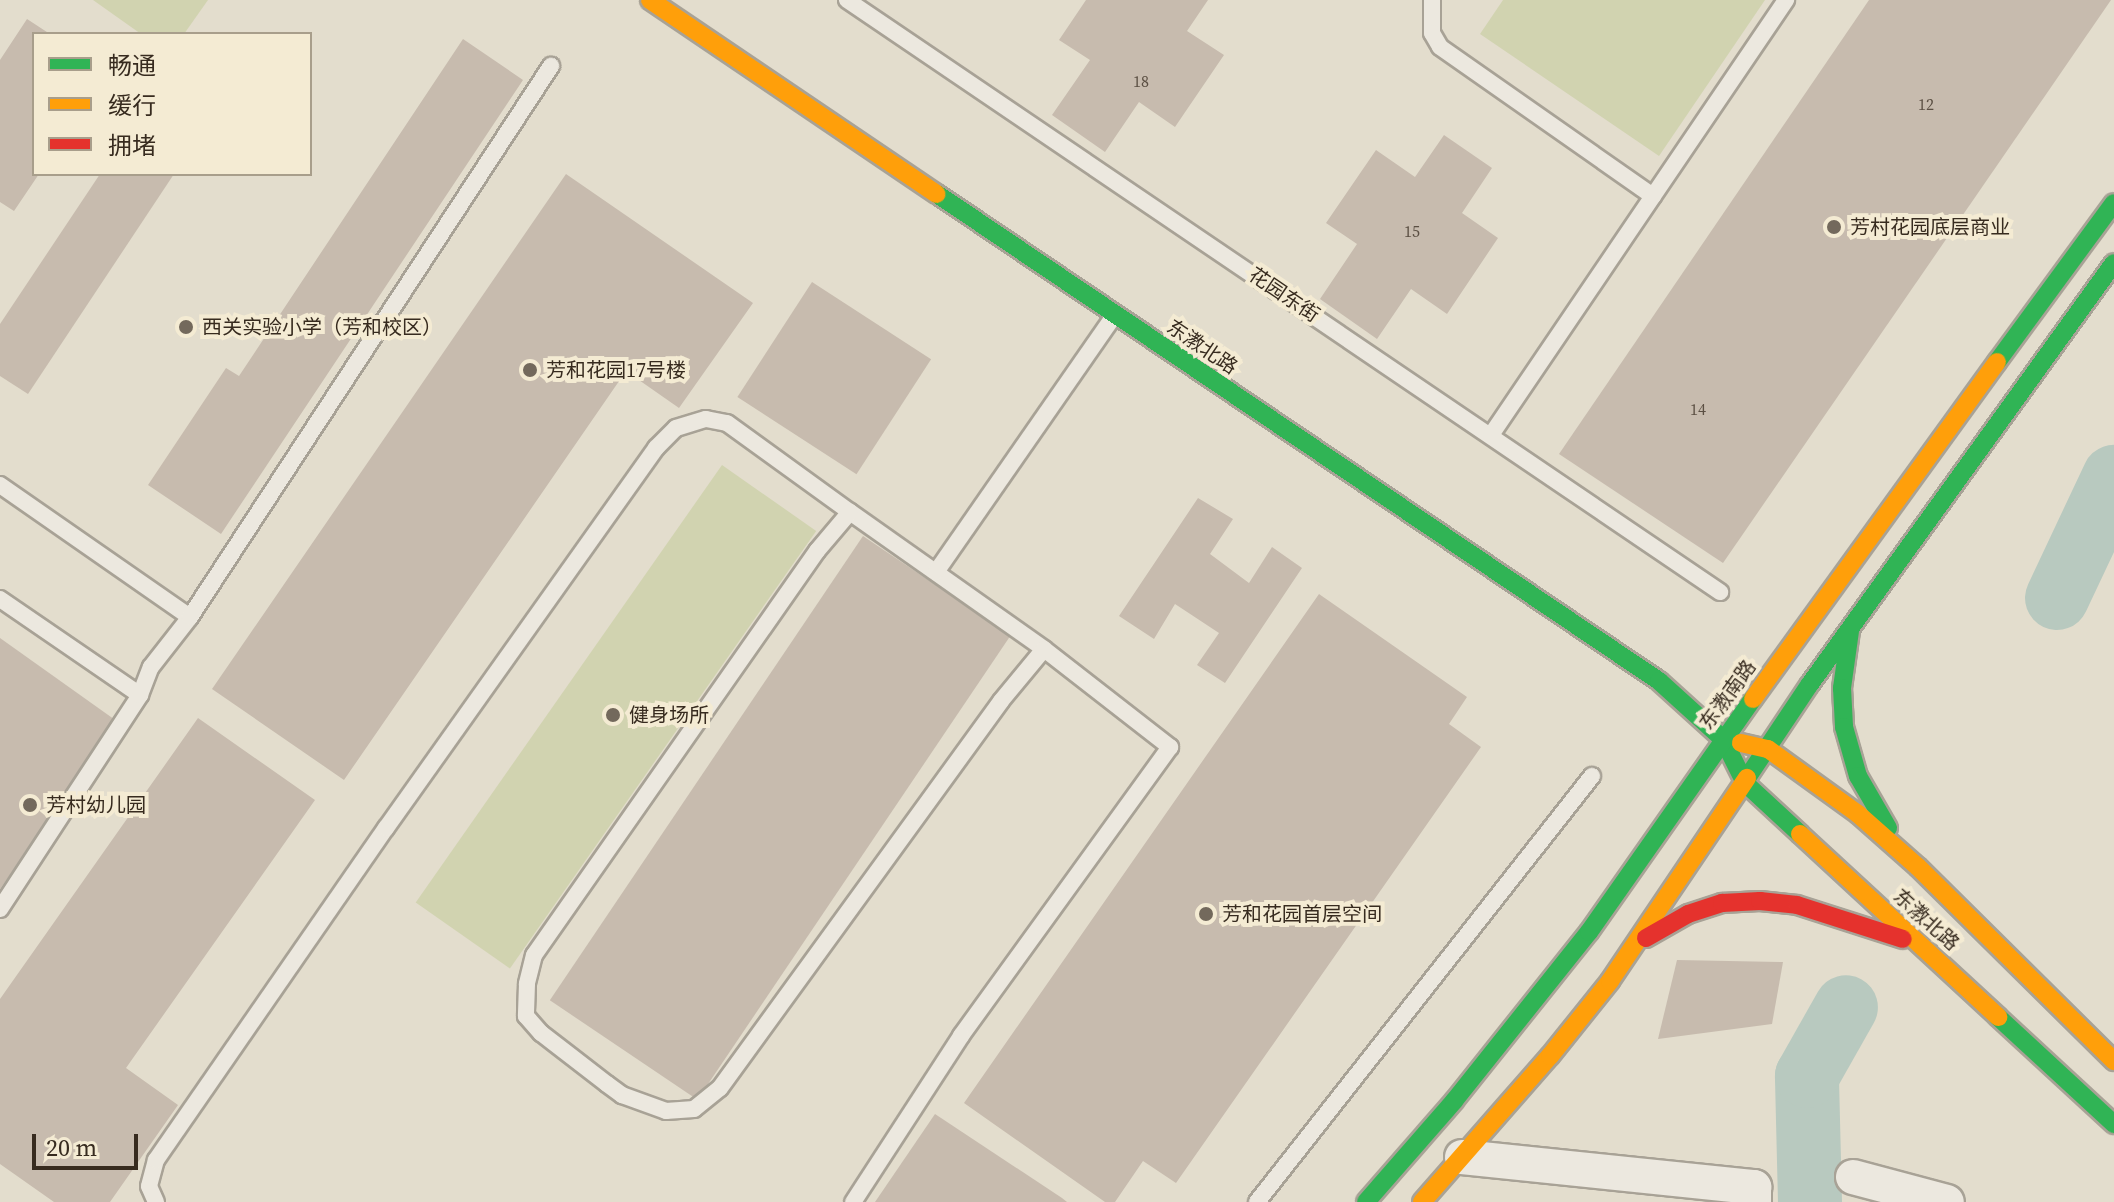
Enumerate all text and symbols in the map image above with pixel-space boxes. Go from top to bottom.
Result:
legend [32,32,312,176]
text: 畅通 [108,49,156,82]
house number: 18 [1133,71,1149,91]
text: 缓行 [108,89,156,122]
house number: 12 [1918,94,1934,114]
text: 拥堵 [108,129,156,162]
place label: 芳村花园底层商业 [1850,215,2010,239]
marker: 芳村花园底层商业 [1825,218,1843,236]
house number: 15 [1404,221,1420,241]
street label: 花园东街 [1244,263,1324,327]
place label: 西关实验小学（芳和校区） [202,315,442,339]
street label: 东漖北路 [1162,315,1242,379]
marker: 西关实验小学（芳和校区） [177,318,195,336]
place label: 芳和花园17号楼 [546,358,686,382]
marker: 芳和花园17号楼 [521,361,539,379]
house number: 14 [1690,399,1706,419]
street label: 东漖南路 [1695,656,1761,734]
place label: 健身场所 [629,703,709,727]
marker: 健身场所 [604,706,622,724]
place label: 芳村幼儿园 [46,793,146,817]
marker: 芳村幼儿园 [21,796,39,814]
street label: 东漖北路 [1888,884,1964,956]
place label: 芳和花园首层空间 [1222,902,1382,926]
marker: 芳和花园首层空间 [1197,905,1215,923]
scale bar [36,1118,142,1168]
text: 20 m [46,1131,97,1164]

